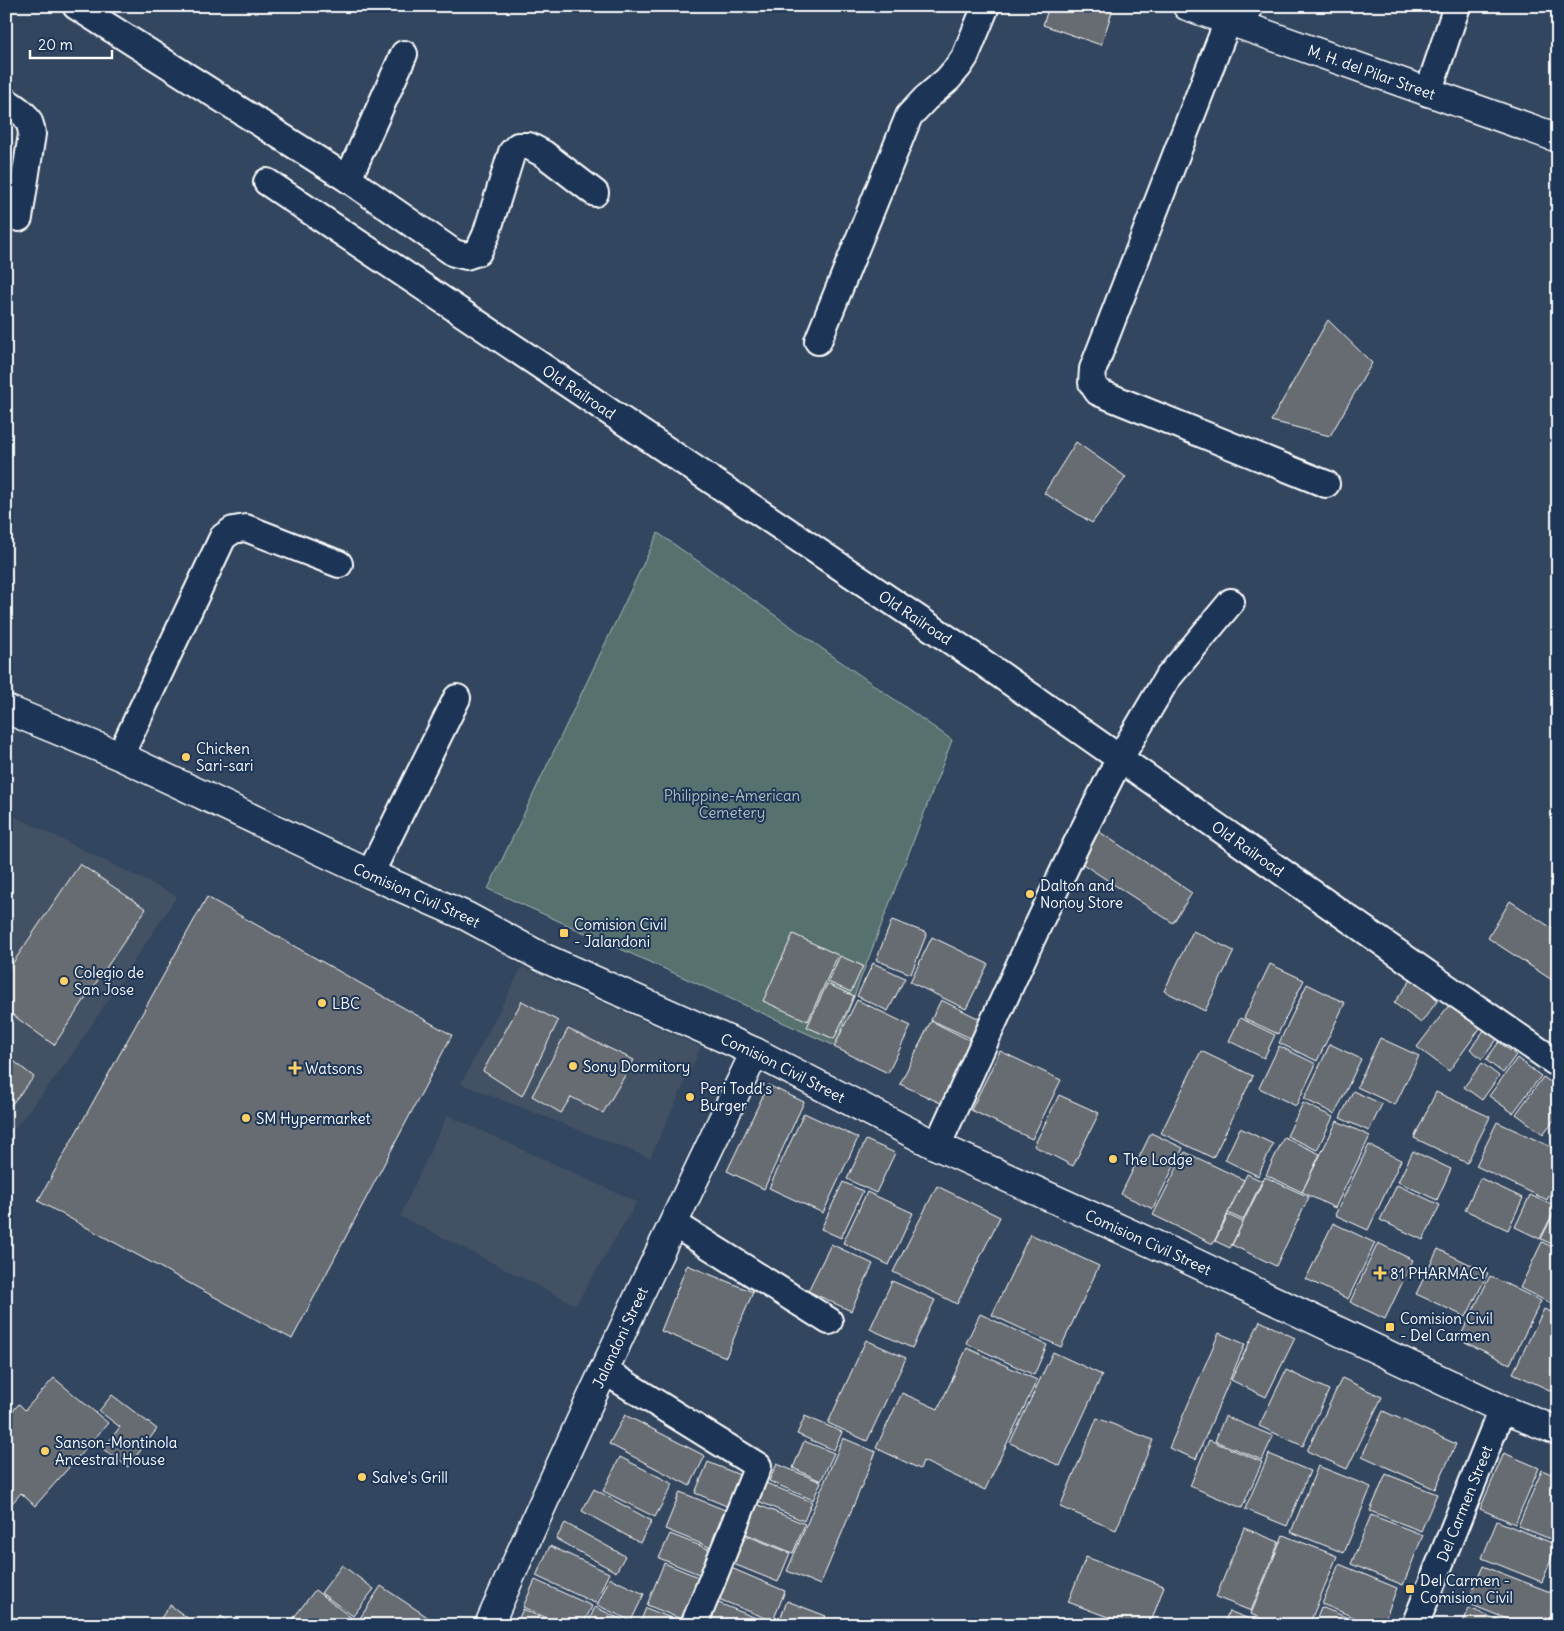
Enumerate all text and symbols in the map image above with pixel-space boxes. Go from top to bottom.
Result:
scale bar [30,28,112,60]
text: 20 m [38,35,73,54]
street label: M. H. del Pilar Street [1305,40,1438,103]
street label: Old Railroad [539,360,620,423]
street label: Old Railroad [875,586,956,649]
place label: Chicken Sari-sari [196,739,253,775]
marker: Chicken Sari-sari [180,751,192,763]
park label: Philippine-American Cemetery [664,786,801,822]
street label: Old Railroad [1208,816,1288,880]
street label: Comision Civil Street [351,858,483,931]
place label: Dalton and Nonoy Store [1040,876,1123,912]
marker: Dalton and Nonoy Store [1024,888,1036,900]
place label: Comision Civil - Jalandoni [574,915,667,951]
marker: Comision Civil - Jalandoni [558,927,570,939]
place label: Colegio de San Jose [74,963,144,999]
marker: Colegio de San Jose [58,975,70,987]
place label: LBC [332,994,360,1013]
marker: LBC [316,997,328,1009]
street label: Comision Civil Street [718,1028,848,1106]
place label: Sony Dormitory [583,1057,690,1076]
place label: Watsons [305,1059,363,1078]
marker: Sony Dormitory [567,1060,579,1072]
marker: Watsons [289,1062,301,1074]
place label: Peri Todd's Burger [700,1079,772,1115]
marker: Peri Todd's Burger [684,1091,696,1103]
place label: SM Hypermarket [256,1109,371,1128]
marker: SM Hypermarket [240,1112,252,1124]
place label: The Lodge [1123,1150,1193,1169]
marker: The Lodge [1107,1153,1119,1165]
street label: Comision Civil Street [1082,1205,1215,1279]
place label: 81 PHARMACY [1390,1264,1488,1283]
marker: 81 PHARMACY [1374,1267,1386,1279]
street label: Jalandoni Street [588,1283,651,1391]
place label: Comision Civil - Del Carmen [1400,1309,1493,1345]
marker: Comision Civil - Del Carmen [1384,1321,1396,1333]
place label: Sanson-Montinola Ancestral House [55,1433,178,1469]
street label: Del Carmen Street [1432,1443,1496,1564]
marker: Sanson-Montinola Ancestral House [39,1445,51,1457]
place label: Salve's Grill [372,1468,448,1487]
marker: Salve's Grill [356,1471,368,1483]
place label: Del Carmen - Comision Civil [1420,1571,1513,1607]
marker: Del Carmen - Comision Civil [1404,1583,1416,1595]

